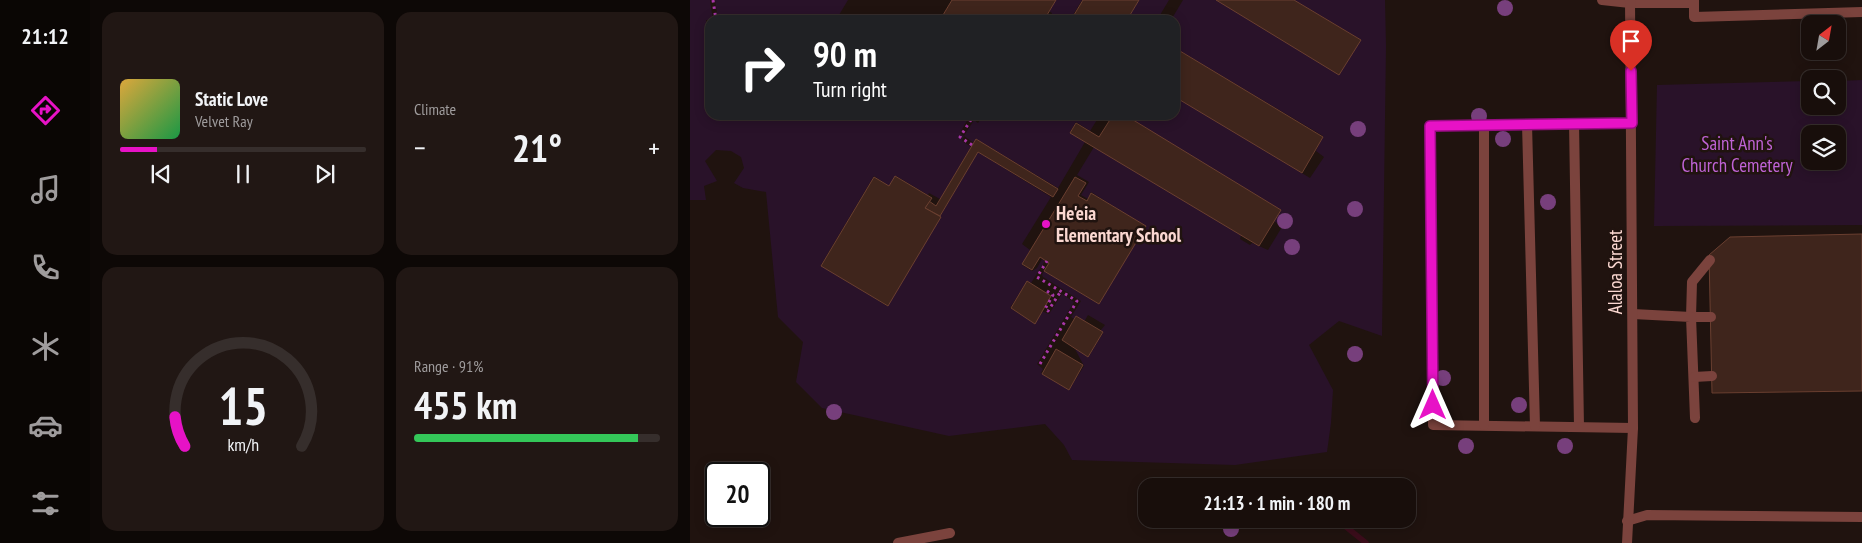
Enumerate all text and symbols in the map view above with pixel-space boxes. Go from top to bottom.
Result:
north arrow [1801,15,1846,60]
map controls [1801,15,1846,170]
pin [1610,20,1652,71]
text: 21:12 [21,22,69,50]
icon: arrive [1617,27,1645,55]
text: 90 m [813,31,877,77]
icon: right [730,35,795,100]
button: search [1801,70,1846,115]
text: Turn right [813,75,887,103]
text: Static Love [195,87,268,111]
icon: directions [28,93,63,128]
text: Climate [414,99,456,119]
text: Velvet Ray [195,111,253,131]
text: 21° [512,123,562,172]
button: layers [1801,125,1846,170]
text: − [414,129,426,166]
text: + [648,129,660,166]
park label: Saint Ann's Church Cemetery [1681,131,1793,177]
icon: previous [147,160,175,188]
icon: pause [229,160,257,188]
icon: next [311,160,339,188]
icon: music [28,172,63,207]
place label: He'eia Elementary School [1056,201,1181,247]
marker: He'eia Elementary School [1040,218,1052,230]
street label: Alaloa Street [1603,229,1627,314]
icon: phone [28,250,63,285]
icon: climate [28,329,63,364]
text: Range · 91% [414,356,483,376]
text: 15 [218,372,268,439]
position arrow [1406,378,1458,430]
text: 455 km [414,380,517,429]
icon: car [28,408,63,443]
text: km/h [227,433,259,456]
speed limit sign: 20 [705,462,770,527]
icon: filters [28,486,63,521]
text: 21:13 · 1 min · 180 m [1204,491,1350,515]

